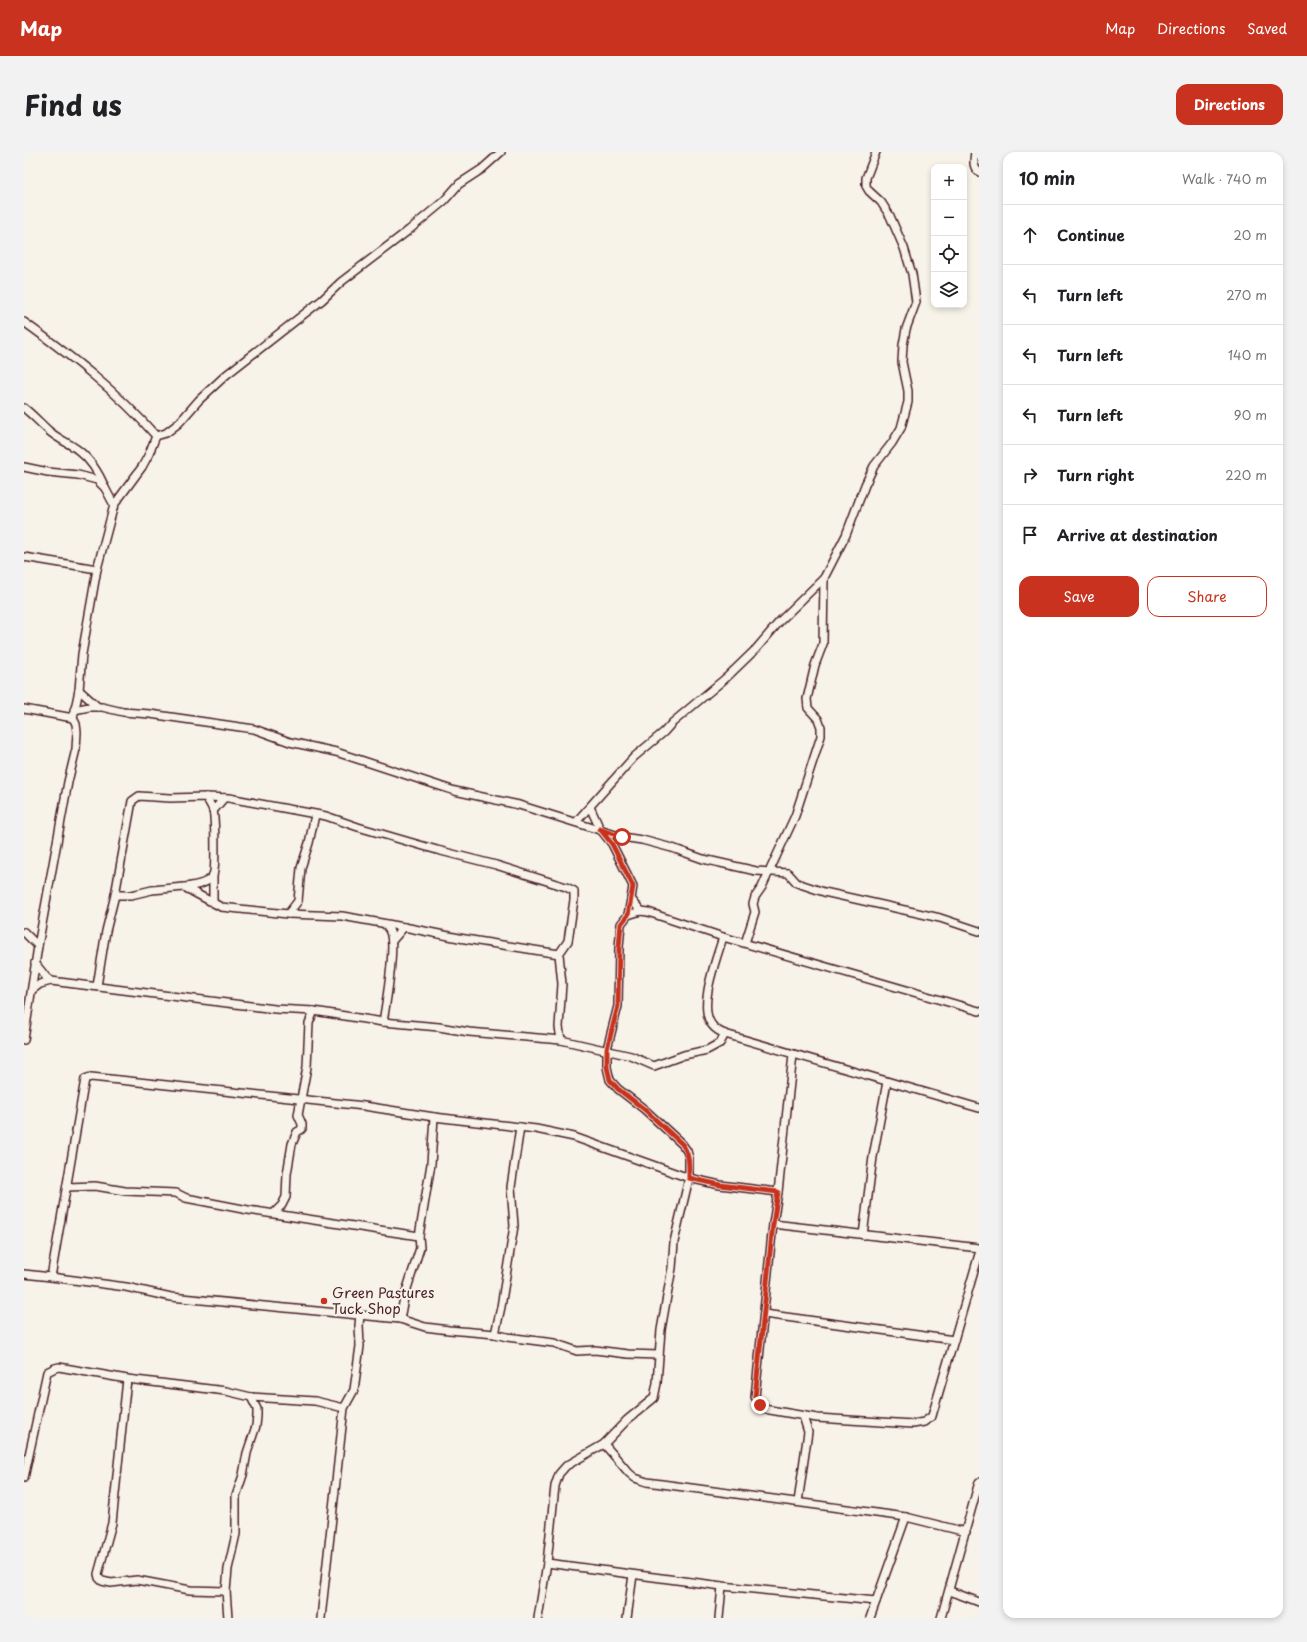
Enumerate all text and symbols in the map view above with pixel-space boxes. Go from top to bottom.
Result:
text: Map [20,14,62,42]
text: Map [1105,18,1135,39]
text: Directions [1157,18,1225,39]
text: Saved [1247,18,1287,39]
text: Find us [24,83,122,126]
button: Directions [1176,84,1283,125]
map controls [931,164,967,308]
button: + [931,164,967,200]
text: 10 min [1019,165,1075,191]
text: Walk · 740 m [1182,169,1267,188]
button: − [931,200,967,236]
text: Continue [1057,223,1125,246]
icon: ahead [1019,224,1041,246]
text: 20 m [1233,225,1267,244]
button: locate [931,236,967,272]
button: layers [931,272,967,308]
text: Turn left [1057,283,1123,306]
icon: left [1019,284,1041,306]
text: 270 m [1226,285,1267,304]
text: Turn left [1057,343,1123,366]
icon: left [1019,344,1041,366]
text: 140 m [1228,345,1267,364]
text: Turn left [1057,403,1123,426]
icon: left [1019,404,1041,426]
text: 90 m [1234,405,1267,424]
text: Turn right [1057,463,1134,486]
icon: right [1019,464,1041,486]
text: 220 m [1225,465,1267,484]
text: Arrive at destination [1057,523,1218,546]
icon: arrive [1019,524,1041,546]
button: Save [1019,576,1139,617]
button: Share [1147,576,1267,617]
route start [613,828,631,846]
place label: Green Pastures Tuck Shop [332,1282,434,1319]
marker: Green Pastures Tuck Shop [319,1296,329,1306]
route end [751,1396,769,1414]

